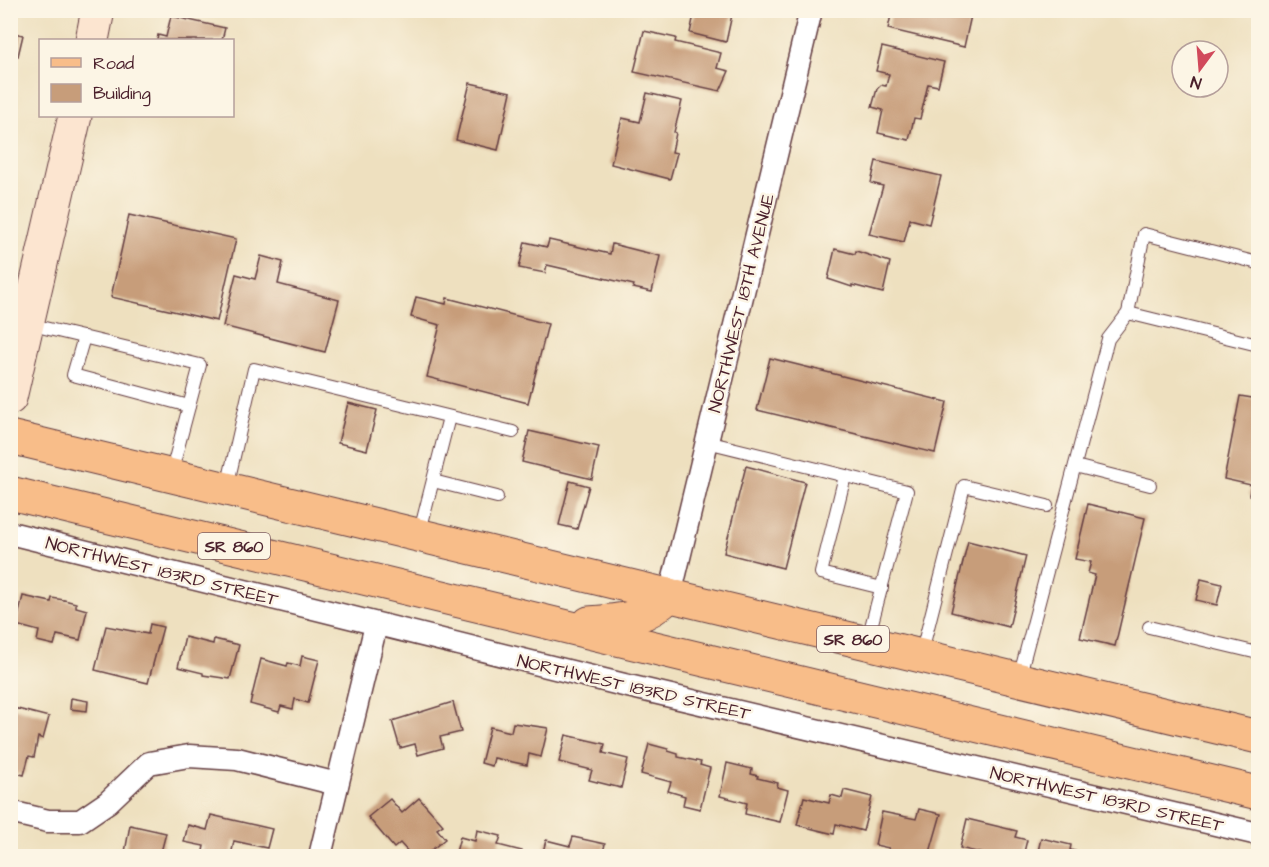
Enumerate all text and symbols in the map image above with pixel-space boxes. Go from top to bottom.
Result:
legend [39,39,234,117]
north arrow [1170,39,1230,99]
text: Road [93,51,134,76]
text: N [1188,71,1204,94]
text: Building [93,81,151,107]
street label: NORTHWEST 18TH AVENUE [702,191,781,415]
street label: NORTHWEST 183RD STREET [43,530,282,613]
road number: SR 860 [198,533,270,559]
road number: SR 860 [817,626,889,652]
street label: NORTHWEST 183RD STREET [515,648,754,727]
street label: NORTHWEST 183RD STREET [988,760,1227,839]

